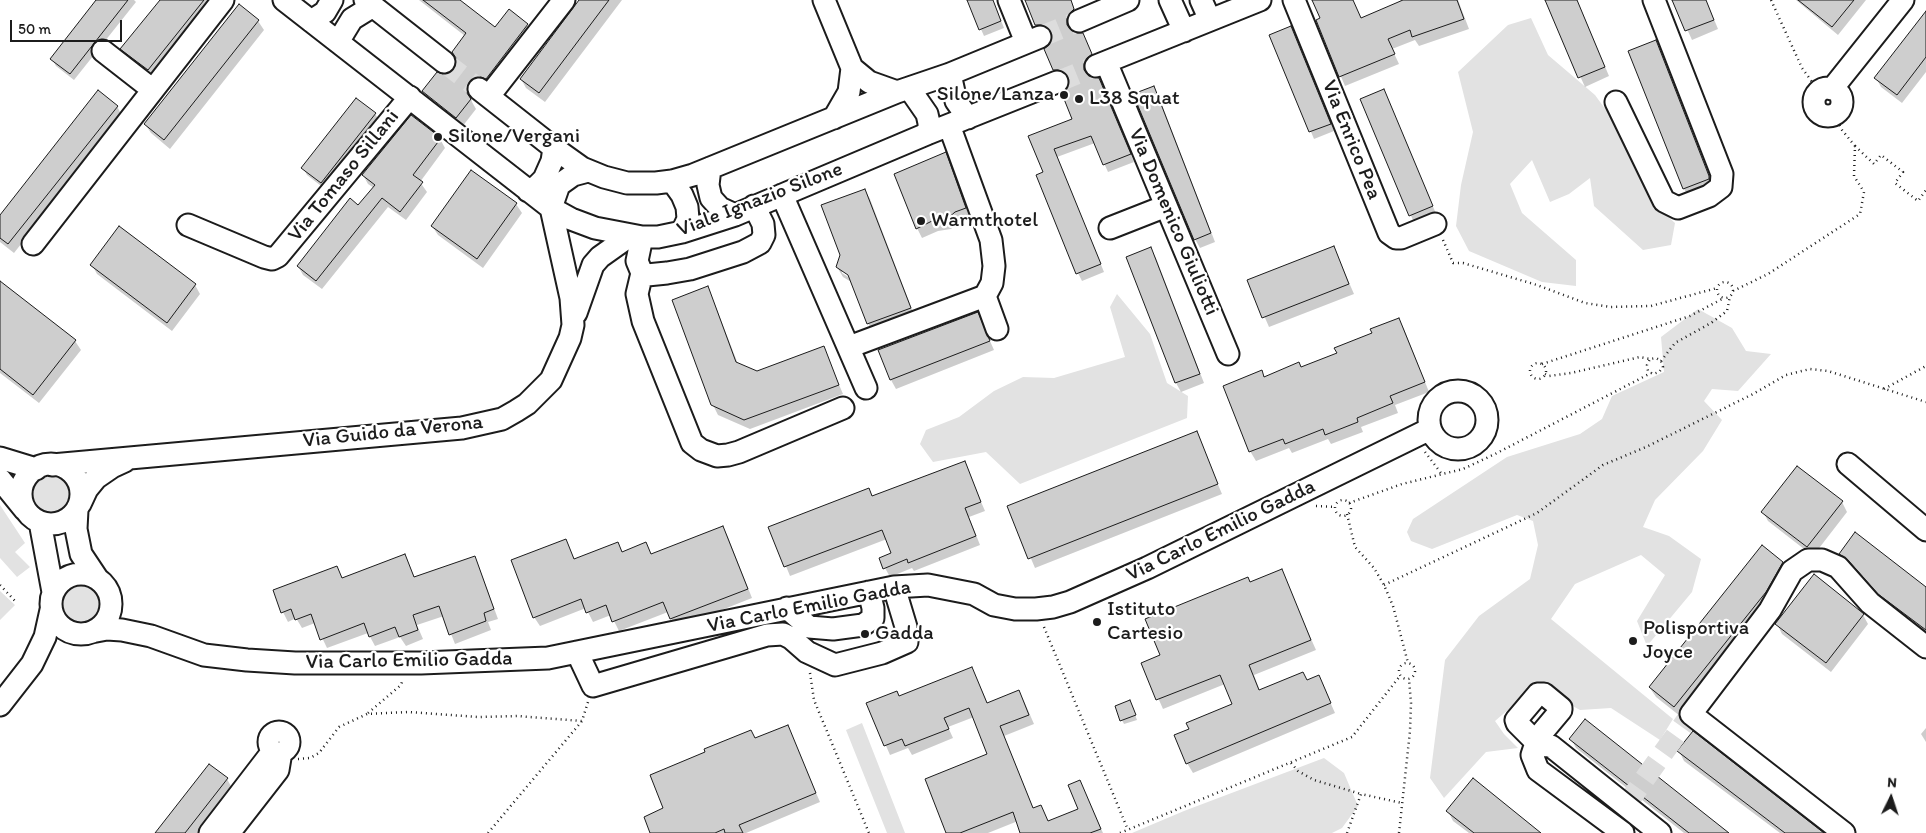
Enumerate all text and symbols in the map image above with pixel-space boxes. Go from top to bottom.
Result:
scale bar [12,10,125,42]
text: 50 m [18,20,51,38]
street label: Via Enrico Pea [1316,77,1386,203]
place label: Silone/Lanza [937,82,1054,108]
place label: L38 Squat [1089,86,1180,112]
marker: Silone/Lanza [1058,89,1070,101]
marker: L38 Squat [1073,93,1085,105]
street label: Via Tomaso Sillani [283,105,405,247]
place label: Silone/Vergani [448,124,580,150]
street label: Via Domenico Giuliotti [1122,125,1224,319]
marker: Silone/Vergani [432,131,444,143]
street label: Viale Ignazio Silone [674,157,846,243]
place label: Warmthotel [931,208,1038,234]
marker: Warmthotel [915,215,927,227]
street label: Via Guido da Verona [302,410,484,454]
street label: Via Carlo Emilio Gadda [1123,474,1319,588]
street label: Via Carlo Emilio Gadda [705,575,913,639]
place label: Istituto Cartesio [1107,597,1183,647]
marker: Istituto Cartesio [1091,616,1103,628]
place label: Polisportiva Joyce [1643,616,1749,666]
place label: Gadda [875,621,934,647]
marker: Gadda [859,628,871,640]
marker: Polisportiva Joyce [1627,635,1639,647]
street label: Via Carlo Emilio Gadda [305,647,513,675]
north arrow [1866,773,1916,823]
text: N [1887,774,1897,791]

